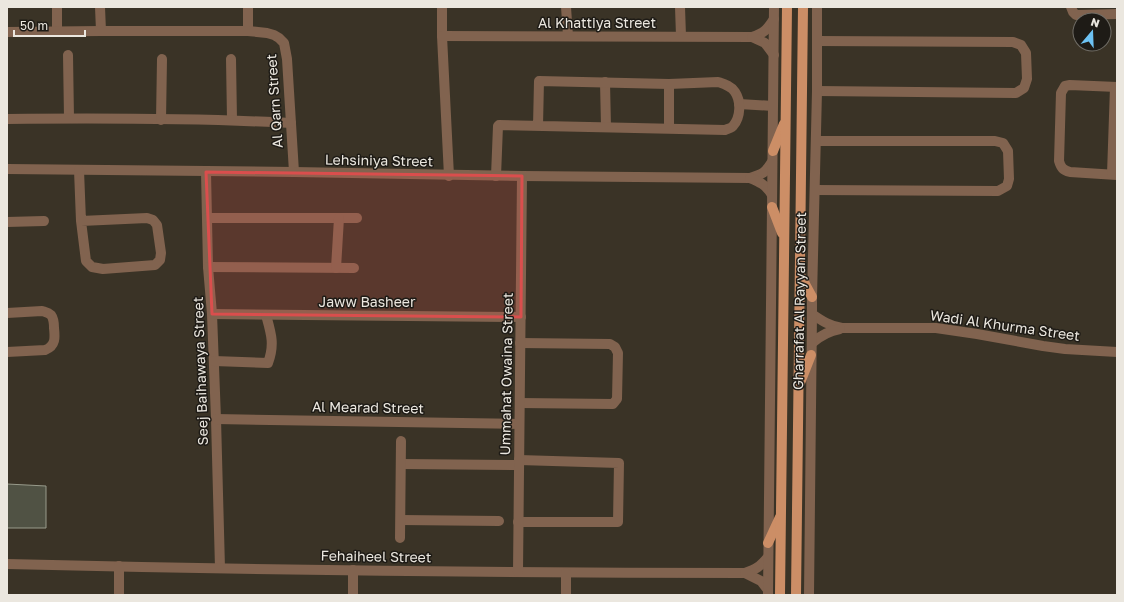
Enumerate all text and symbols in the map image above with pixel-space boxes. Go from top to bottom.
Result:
scale bar [14,12,85,38]
north arrow [1072,12,1112,52]
street label: Al Khattiya Street [538,14,656,31]
text: N [1089,15,1101,30]
text: 50 m [20,18,48,33]
street label: Al Qarn Street [262,53,286,149]
street label: Lehsiniya Street [325,151,433,169]
street label: Gharrafat Al Rayyan Street [789,212,809,390]
street label: Ummahat Owaina Street [496,292,516,456]
street label: Jaww Basheer [319,293,416,310]
street label: Seej Baihawaya Street [189,296,211,446]
street label: Wadi Al Khurma Street [929,306,1081,344]
street label: Al Mearad Street [312,398,424,416]
street label: Fehaiheel Street [320,547,432,565]

